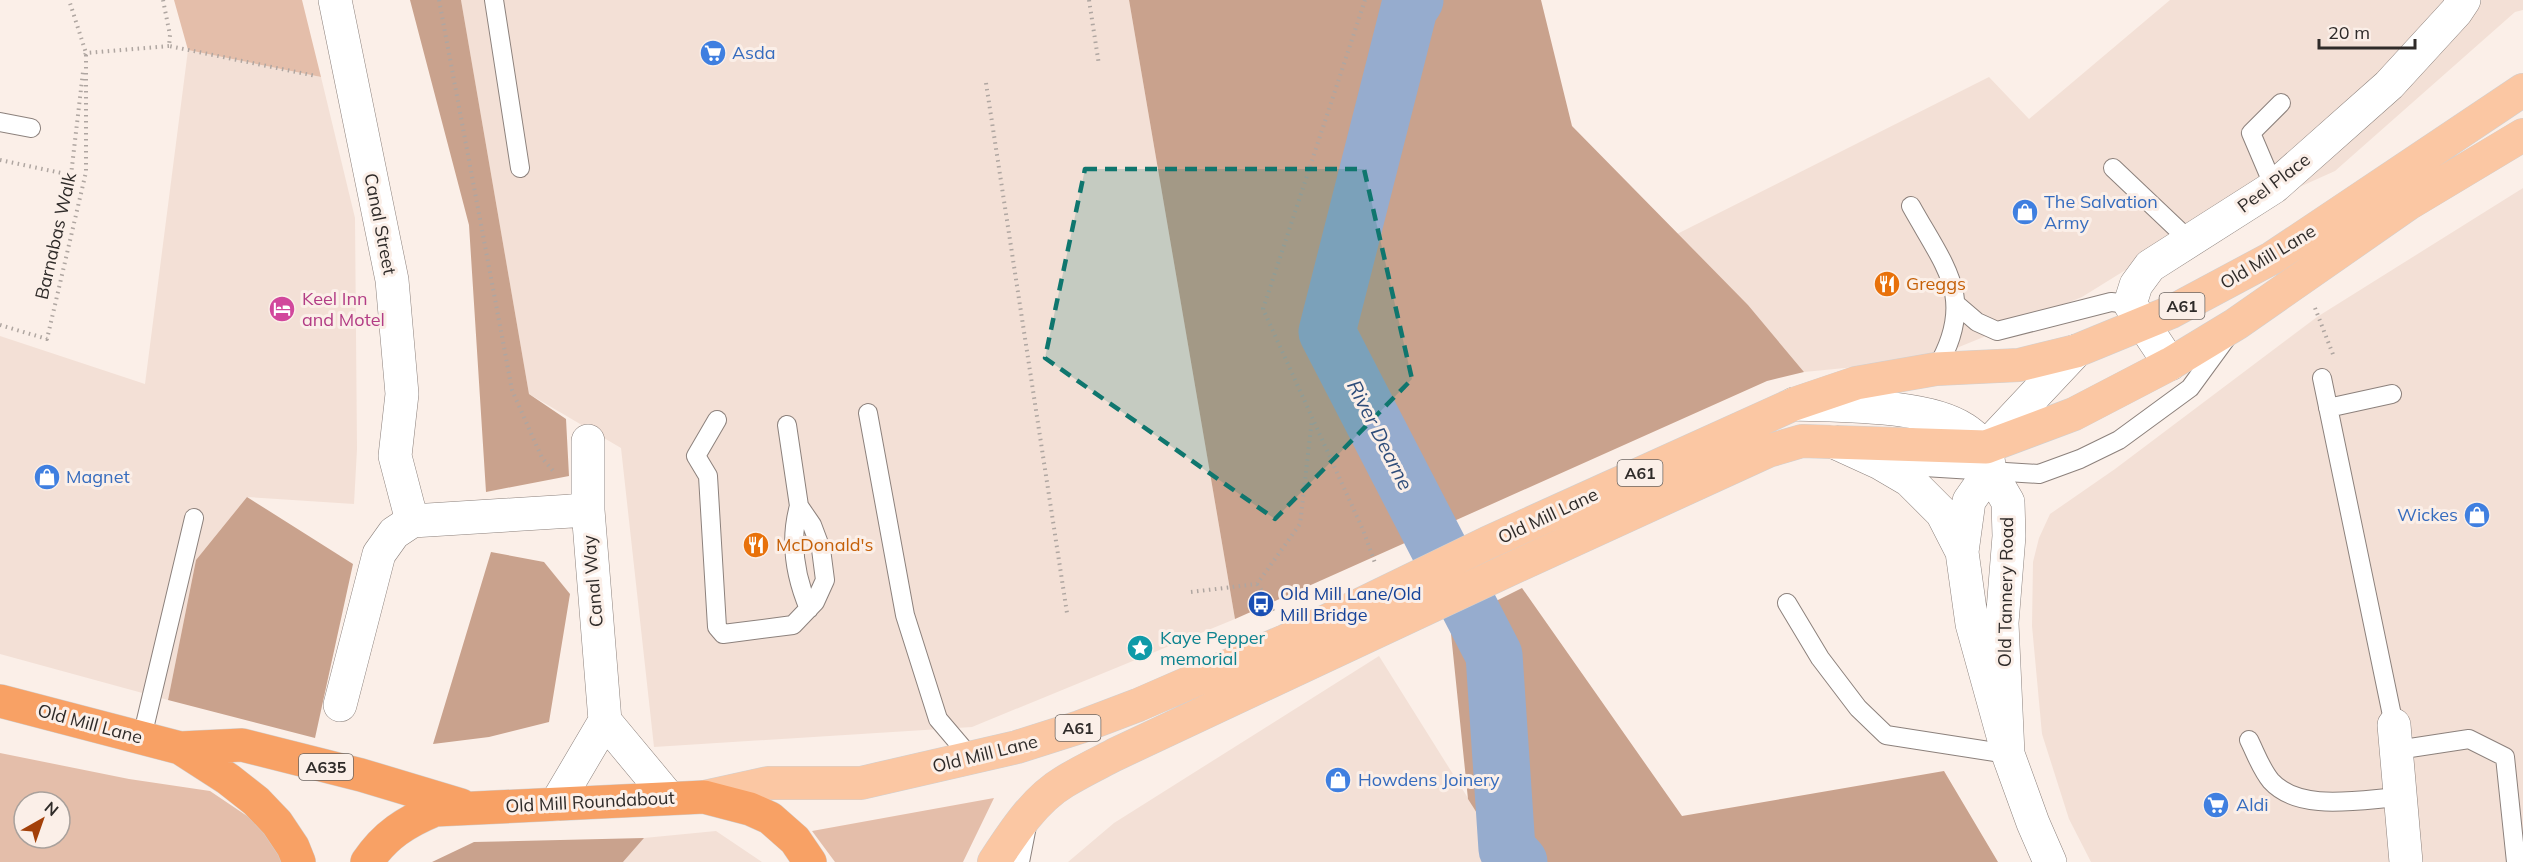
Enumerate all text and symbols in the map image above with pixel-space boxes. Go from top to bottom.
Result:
scale bar [2319,12,2415,50]
text: 20 m [2328,21,2370,44]
supermarket icon: Asda [698,38,728,68]
place label: Asda [732,41,776,64]
street label: Peel Place [2233,148,2315,217]
street label: Barnabas Walk [30,170,81,302]
street label: Canal Street [359,171,402,277]
place label: The Salvation Army [2044,190,2158,234]
shop icon: The Salvation Army [2010,197,2040,227]
street label: Old Mill Lane [2216,219,2320,294]
restaurant icon: Greggs [1872,269,1902,299]
place label: Greggs [1906,272,1966,295]
place label: Keel Inn and Motel [302,287,385,331]
road number: A61 [2160,293,2204,319]
hotel icon: Keel Inn and Motel [267,294,297,324]
water label: River Dearne [1342,376,1419,494]
road number: A61 [1618,460,1662,486]
shop icon: Magnet [32,462,62,492]
place label: Magnet [66,465,130,488]
street label: Old Mill Lane [1494,482,1601,549]
shop icon: Wickes [2462,500,2492,530]
place label: Wickes [2397,503,2458,526]
street label: Old Tannery Road [1993,517,2018,667]
restaurant icon: McDonald's [741,530,771,560]
place label: McDonald's [776,533,873,556]
street label: Canal Way [577,534,608,628]
place label: Old Mill Lane/Old Mill Bridge [1280,582,1422,626]
bus stop icon: Old Mill Lane/Old Mill Bridge [1246,589,1276,619]
place label: Kaye Pepper memorial [1160,626,1266,670]
place icon: Kaye Pepper memorial [1125,633,1155,663]
street label: Old Mill Lane [35,698,145,749]
road number: A61 [1056,715,1100,741]
street label: Old Mill Lane [930,729,1040,778]
road number: A635 [299,754,353,780]
shop icon: Howdens Joinery [1323,765,1353,795]
place label: Howdens Joinery [1358,768,1500,791]
street label: Old Mill Roundabout [505,786,675,817]
north arrow [12,790,72,850]
supermarket icon: Aldi [2201,790,2231,820]
place label: Aldi [2236,793,2269,816]
text: N [41,797,63,820]

